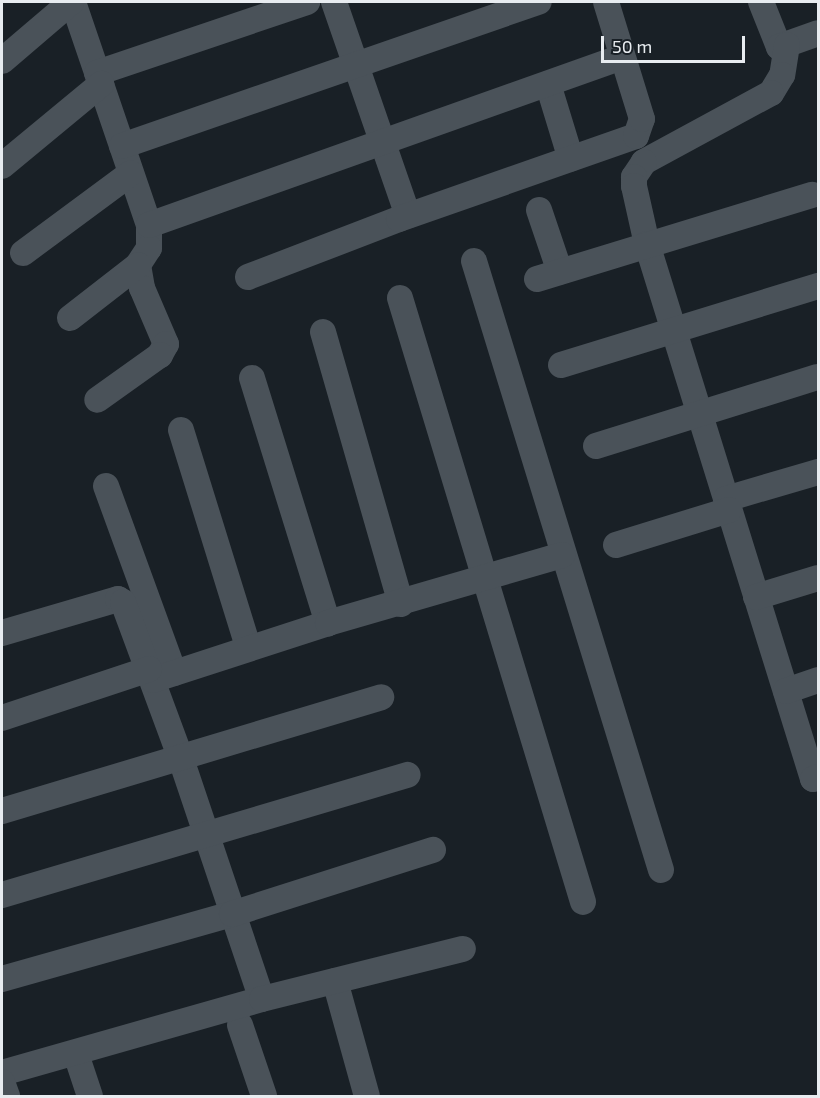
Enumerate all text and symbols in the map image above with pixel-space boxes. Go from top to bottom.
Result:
scale bar [604,24,748,62]
text: 50 m [612,35,652,57]

